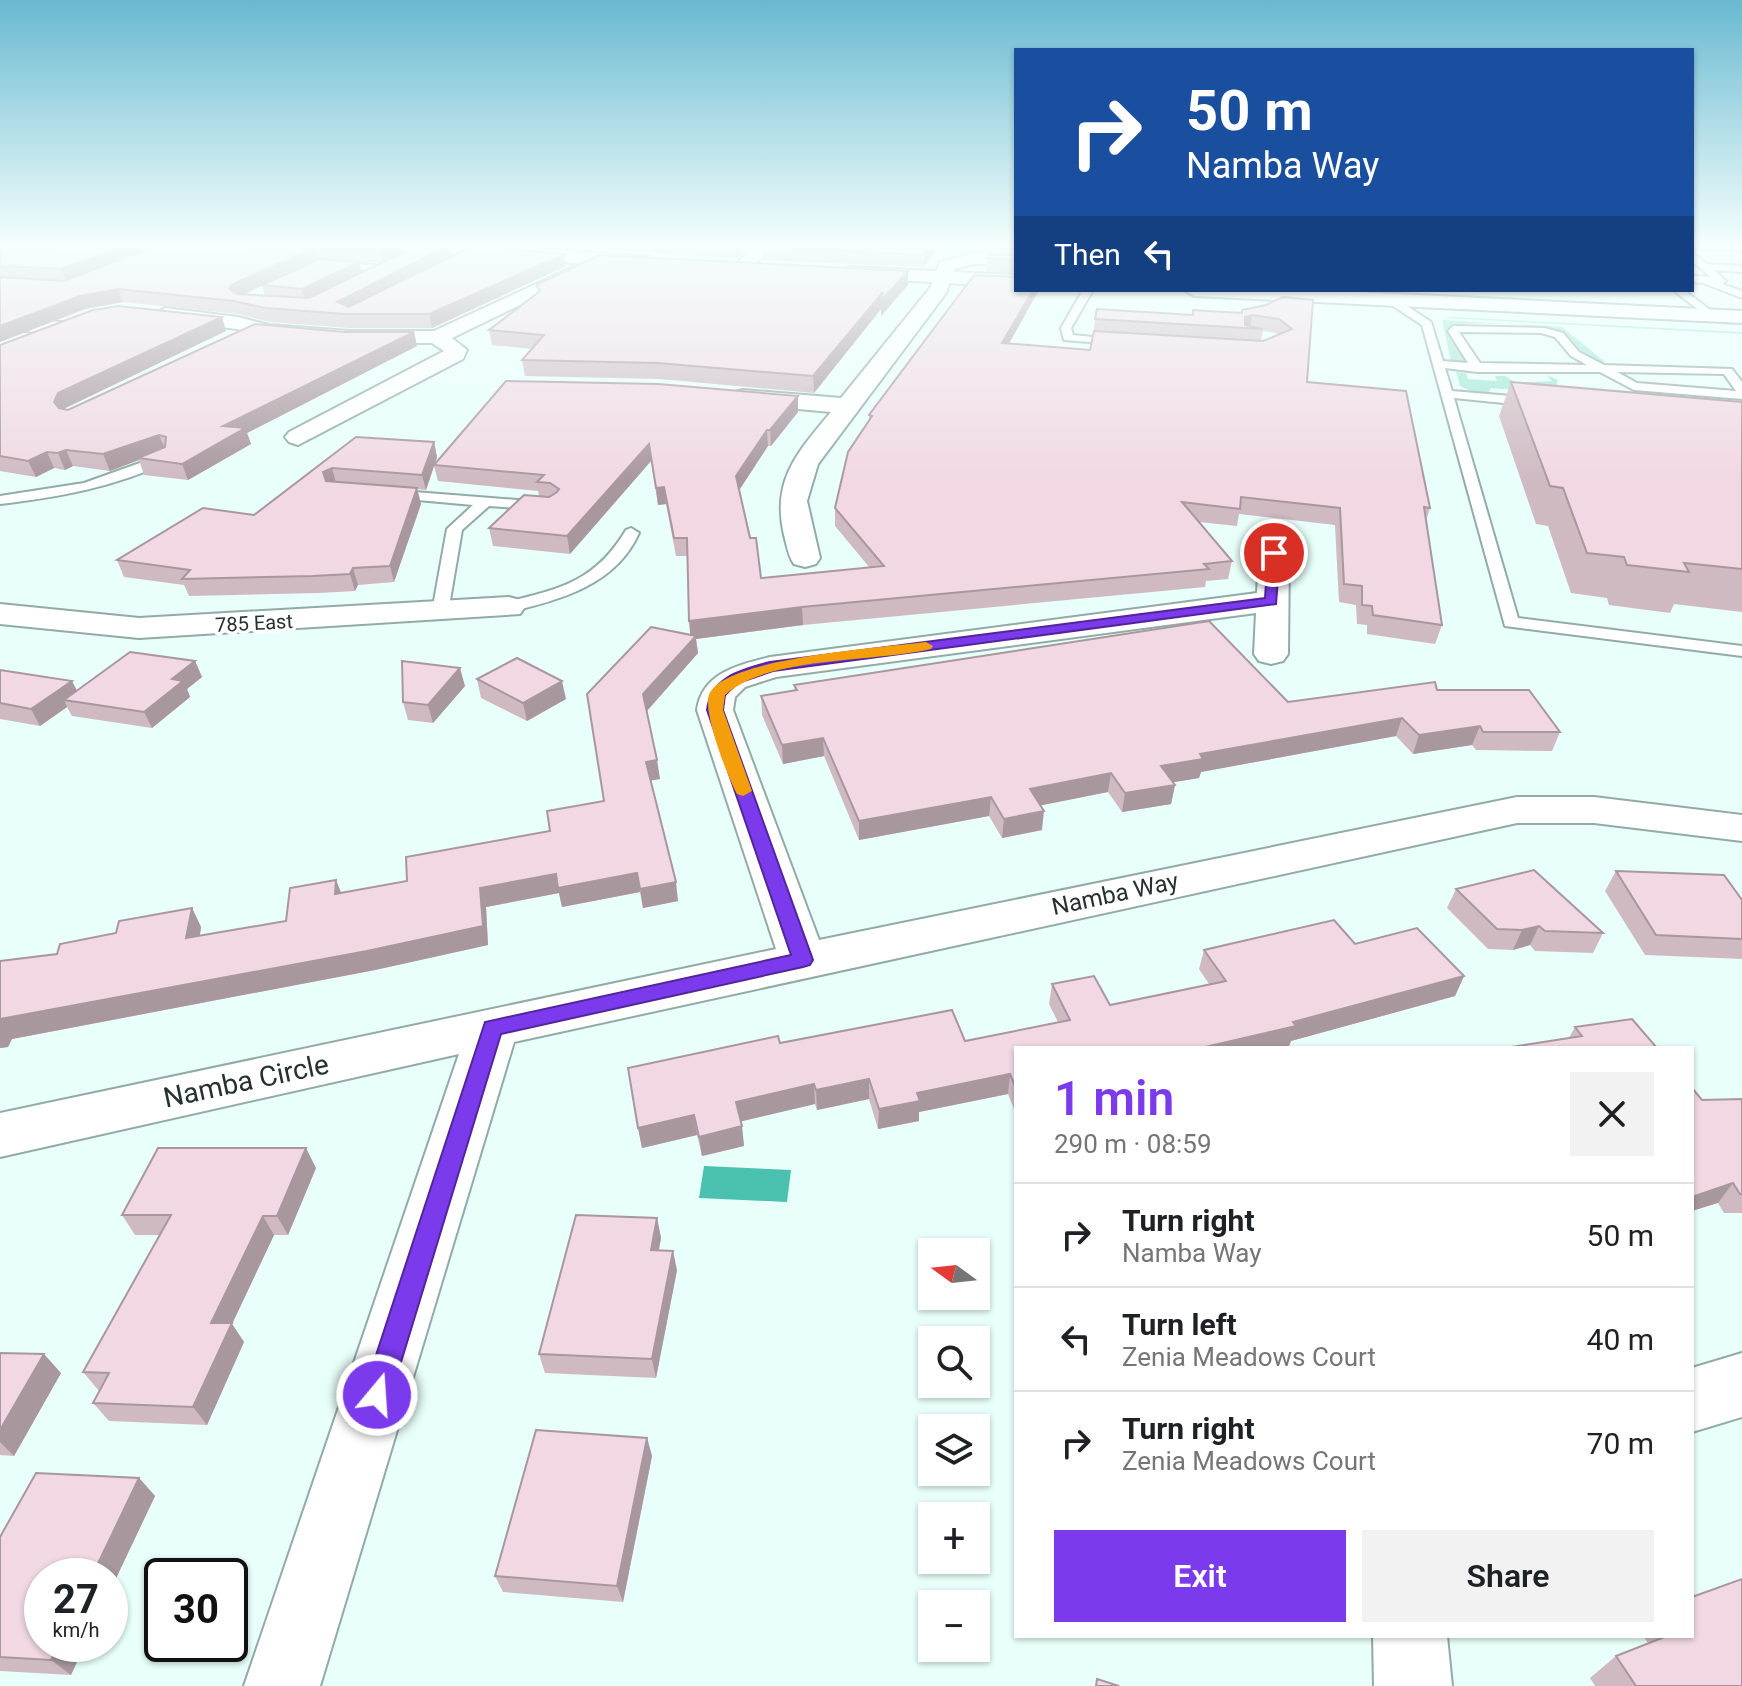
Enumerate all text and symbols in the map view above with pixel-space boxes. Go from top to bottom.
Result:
text: 50 m [1186,78,1313,144]
icon: right [1054,80,1158,184]
text: Namba Way [1186,145,1379,187]
icon: left [1137,232,1181,276]
text: Then [1054,237,1121,272]
pin [1240,519,1308,587]
icon: arrive [1252,531,1296,575]
street label: 785 East [215,609,293,637]
street label: Namba Way [1049,867,1182,921]
street label: Namba Circle [160,1047,332,1115]
text: 1 min [1054,1070,1174,1127]
button: close [1570,1072,1654,1156]
text: 290 m · 08:59 [1054,1129,1212,1159]
text: Turn right [1122,1203,1255,1238]
icon: right [1054,1213,1098,1257]
text: 50 m [1587,1218,1654,1253]
north arrow [918,1238,990,1310]
map controls [918,1238,990,1662]
text: Namba Way [1122,1238,1262,1268]
text: Turn left [1122,1307,1237,1342]
icon: left [1054,1317,1098,1361]
text: 40 m [1587,1322,1654,1357]
button: search [918,1326,990,1398]
text: Zenia Meadows Court [1122,1342,1376,1372]
position arrow [335,1353,419,1437]
text: Turn right [1122,1411,1255,1446]
button: layers [918,1414,990,1486]
icon: right [1054,1421,1098,1465]
text: 70 m [1587,1426,1654,1461]
text: Zenia Meadows Court [1122,1446,1376,1476]
button: + [918,1502,990,1574]
button: Exit [1054,1530,1346,1622]
button: Share [1362,1530,1654,1622]
speed limit sign: 30 [144,1558,248,1662]
text: 27 [53,1576,99,1623]
button: − [918,1590,990,1662]
text: km/h [53,1618,99,1642]

